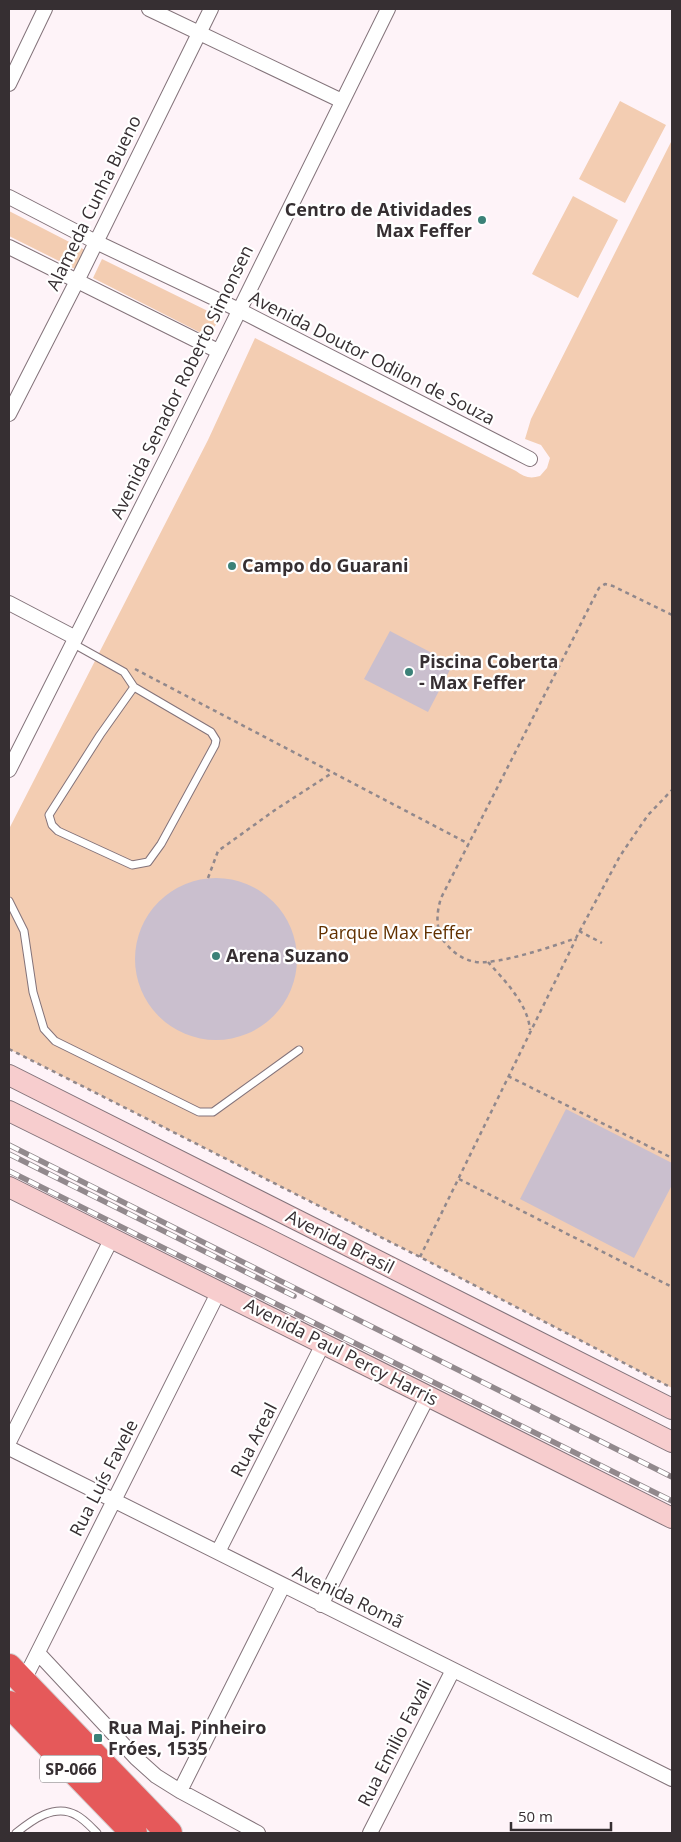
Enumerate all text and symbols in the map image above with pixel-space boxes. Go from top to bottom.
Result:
street label: Alameda Cunha Bueno [40,111,146,294]
place label: Centro de Atividades Max Feffer [285,197,472,242]
marker: Centro de Atividades Max Feffer [476,214,488,226]
street label: Avenida Senador Roberto Simonsen [104,241,258,522]
street label: Avenida Doutor Odilon de Souza [246,285,499,430]
place label: Campo do Guarani [242,553,409,577]
marker: Campo do Guarani [226,560,238,572]
place label: Piscina Coberta - Max Feffer [419,649,558,694]
marker: Piscina Coberta - Max Feffer [403,666,415,678]
park label: Parque Max Feffer [318,920,473,944]
place label: Arena Suzano [226,943,349,967]
marker: Arena Suzano [210,950,222,962]
street label: Avenida Brasil [282,1204,399,1279]
street label: Avenida Paul Percy Harris [240,1292,442,1411]
street label: Rua Areal [224,1398,282,1481]
street label: Rua Luís Favele [63,1415,143,1540]
street label: Avenida Romã [289,1559,408,1633]
street label: Rua Emilio Favali [352,1675,437,1810]
place label: Rua Maj. Pinheiro Fróes, 1535 [108,1715,266,1760]
marker: Rua Maj. Pinheiro Fróes, 1535 [92,1732,104,1744]
road number: SP-066 [40,1756,102,1782]
scale bar [511,1800,611,1832]
text: 50 m [518,1806,553,1826]

